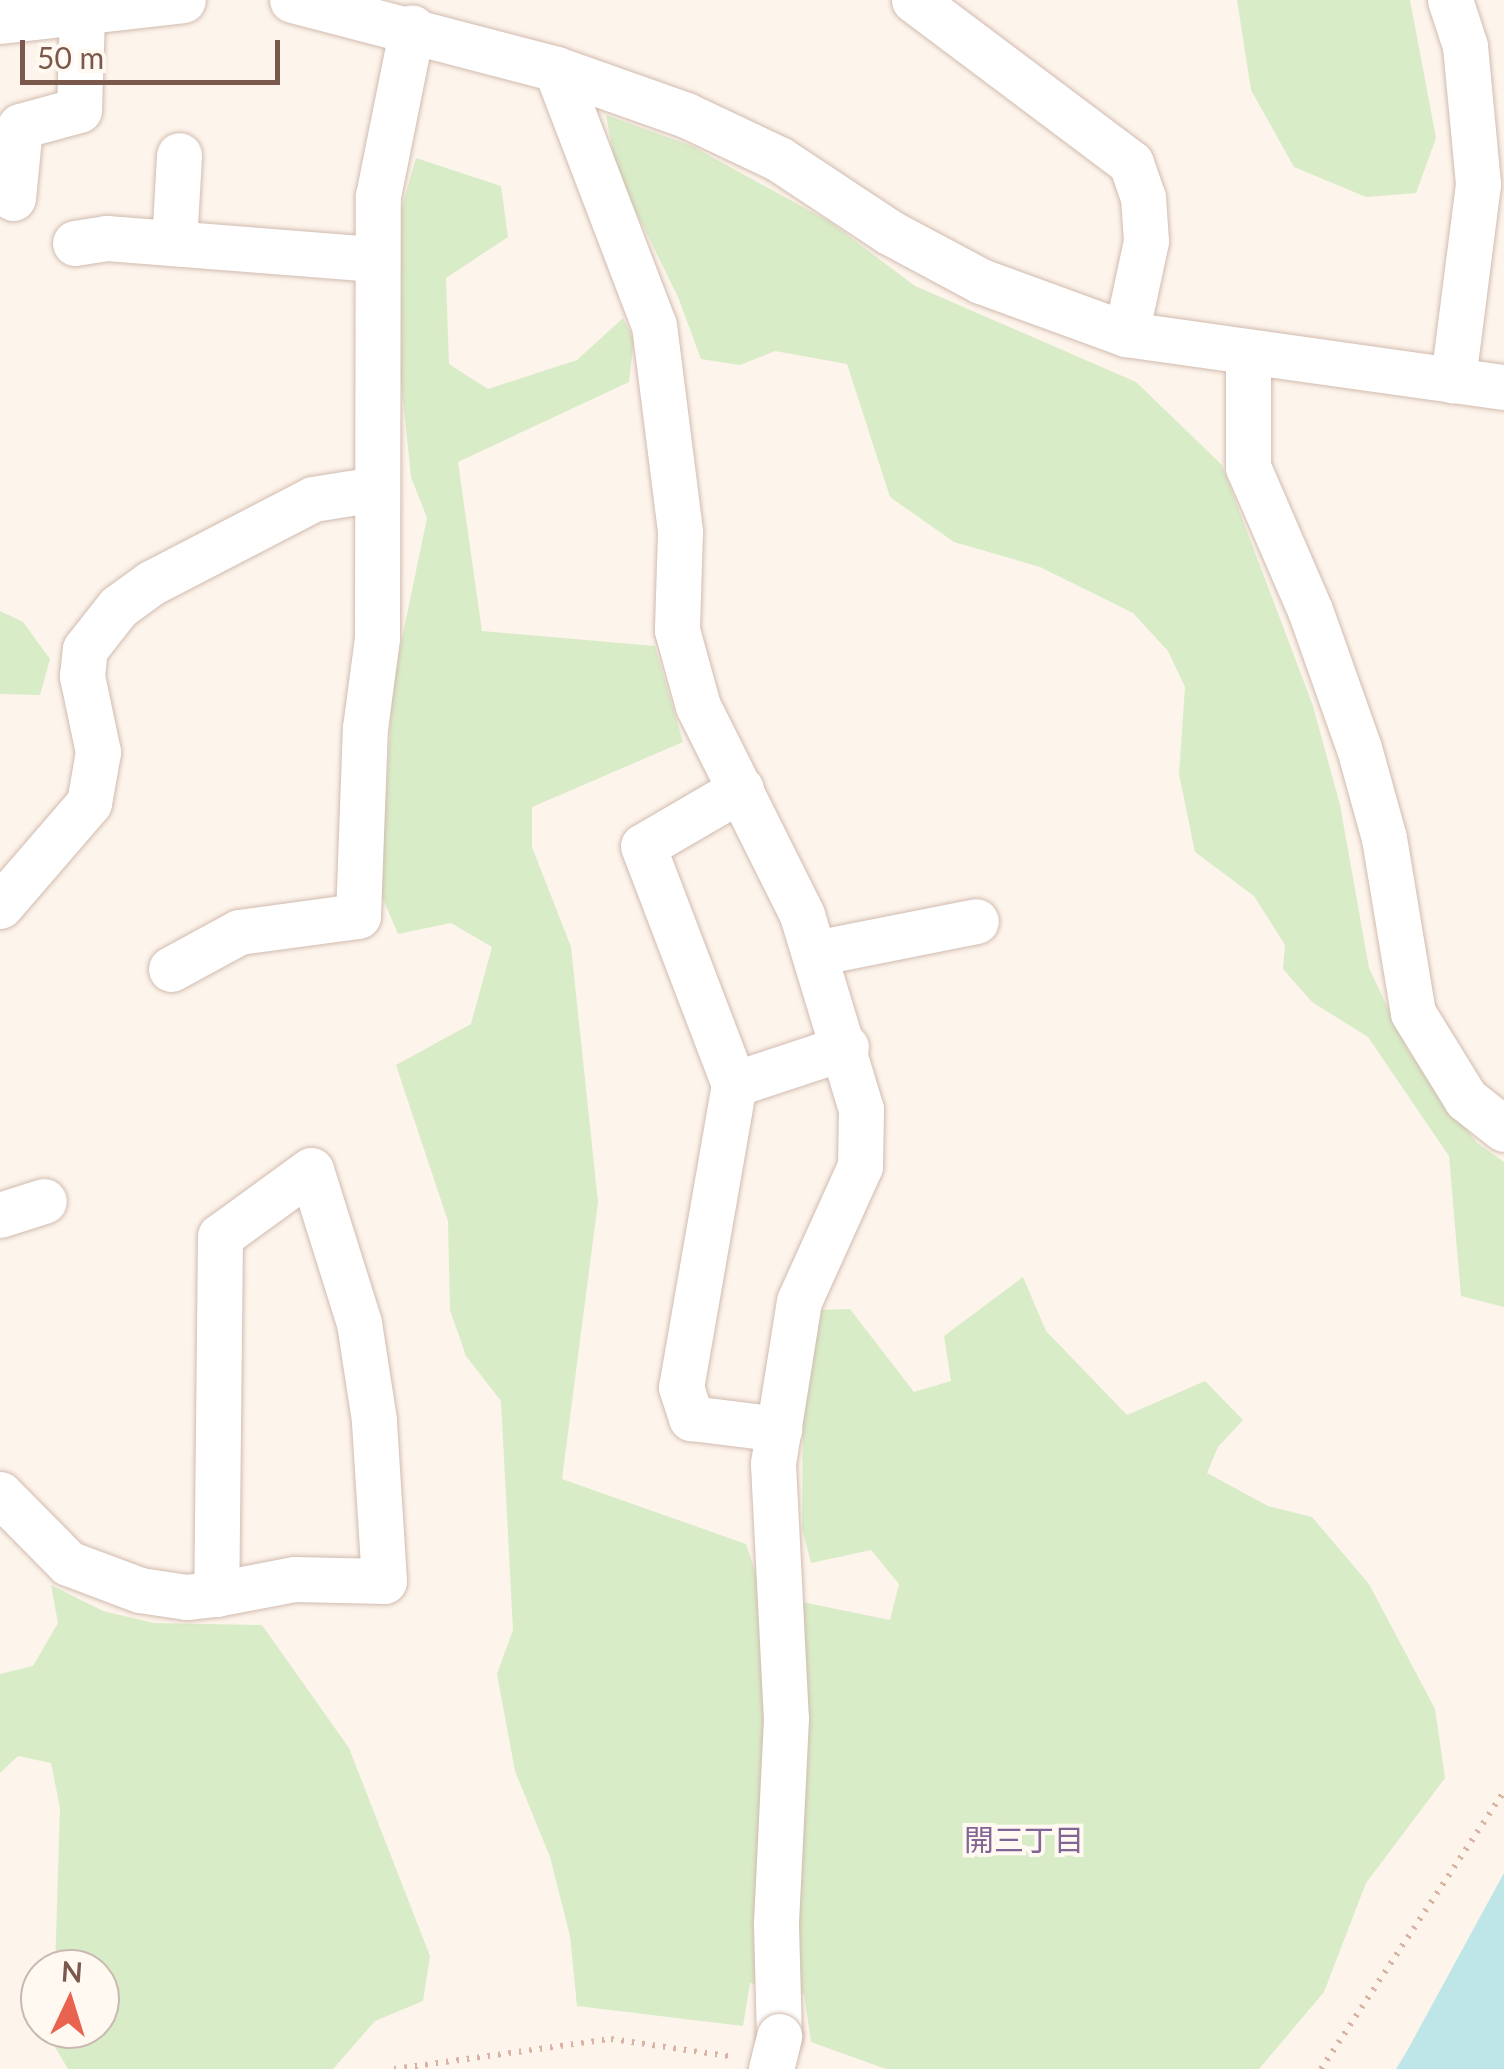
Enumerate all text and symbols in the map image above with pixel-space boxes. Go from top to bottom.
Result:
scale bar [25,20,285,82]
text: 50 m [37,39,104,75]
district label: 開三丁目 [964,1821,1084,1857]
north arrow [20,1949,120,2049]
text: N [60,1953,84,1989]

